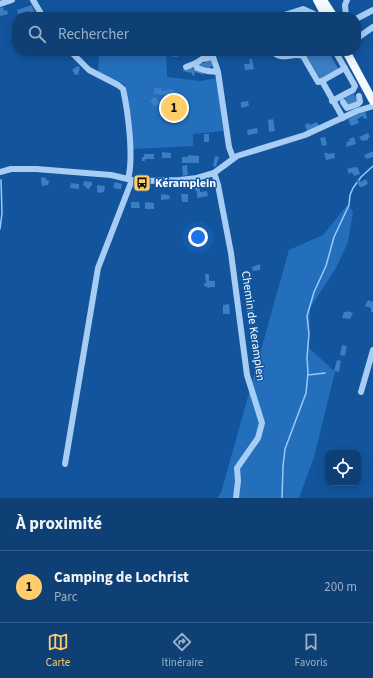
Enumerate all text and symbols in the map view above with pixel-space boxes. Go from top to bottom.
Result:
search box [12,12,361,56]
icon: search [26,23,48,45]
text: Rechercher [58,24,129,45]
pin: 1 [161,93,187,123]
bus stop icon: Kéramplein [132,173,152,193]
place label: Kéramplein [155,175,216,192]
your location [188,227,208,247]
street label: Chemin de Keramplen [237,270,269,382]
map controls [325,450,361,486]
button: locate [325,450,361,486]
text: À proximité [16,512,102,536]
text: Camping de Lochrist [54,567,189,588]
text: 1 [26,578,32,596]
text: 200 m [324,578,357,596]
text: Parc [54,588,78,606]
tab: Carte [46,631,70,670]
tab: Itinéraire [162,631,203,670]
tab: Favoris [295,631,327,670]

